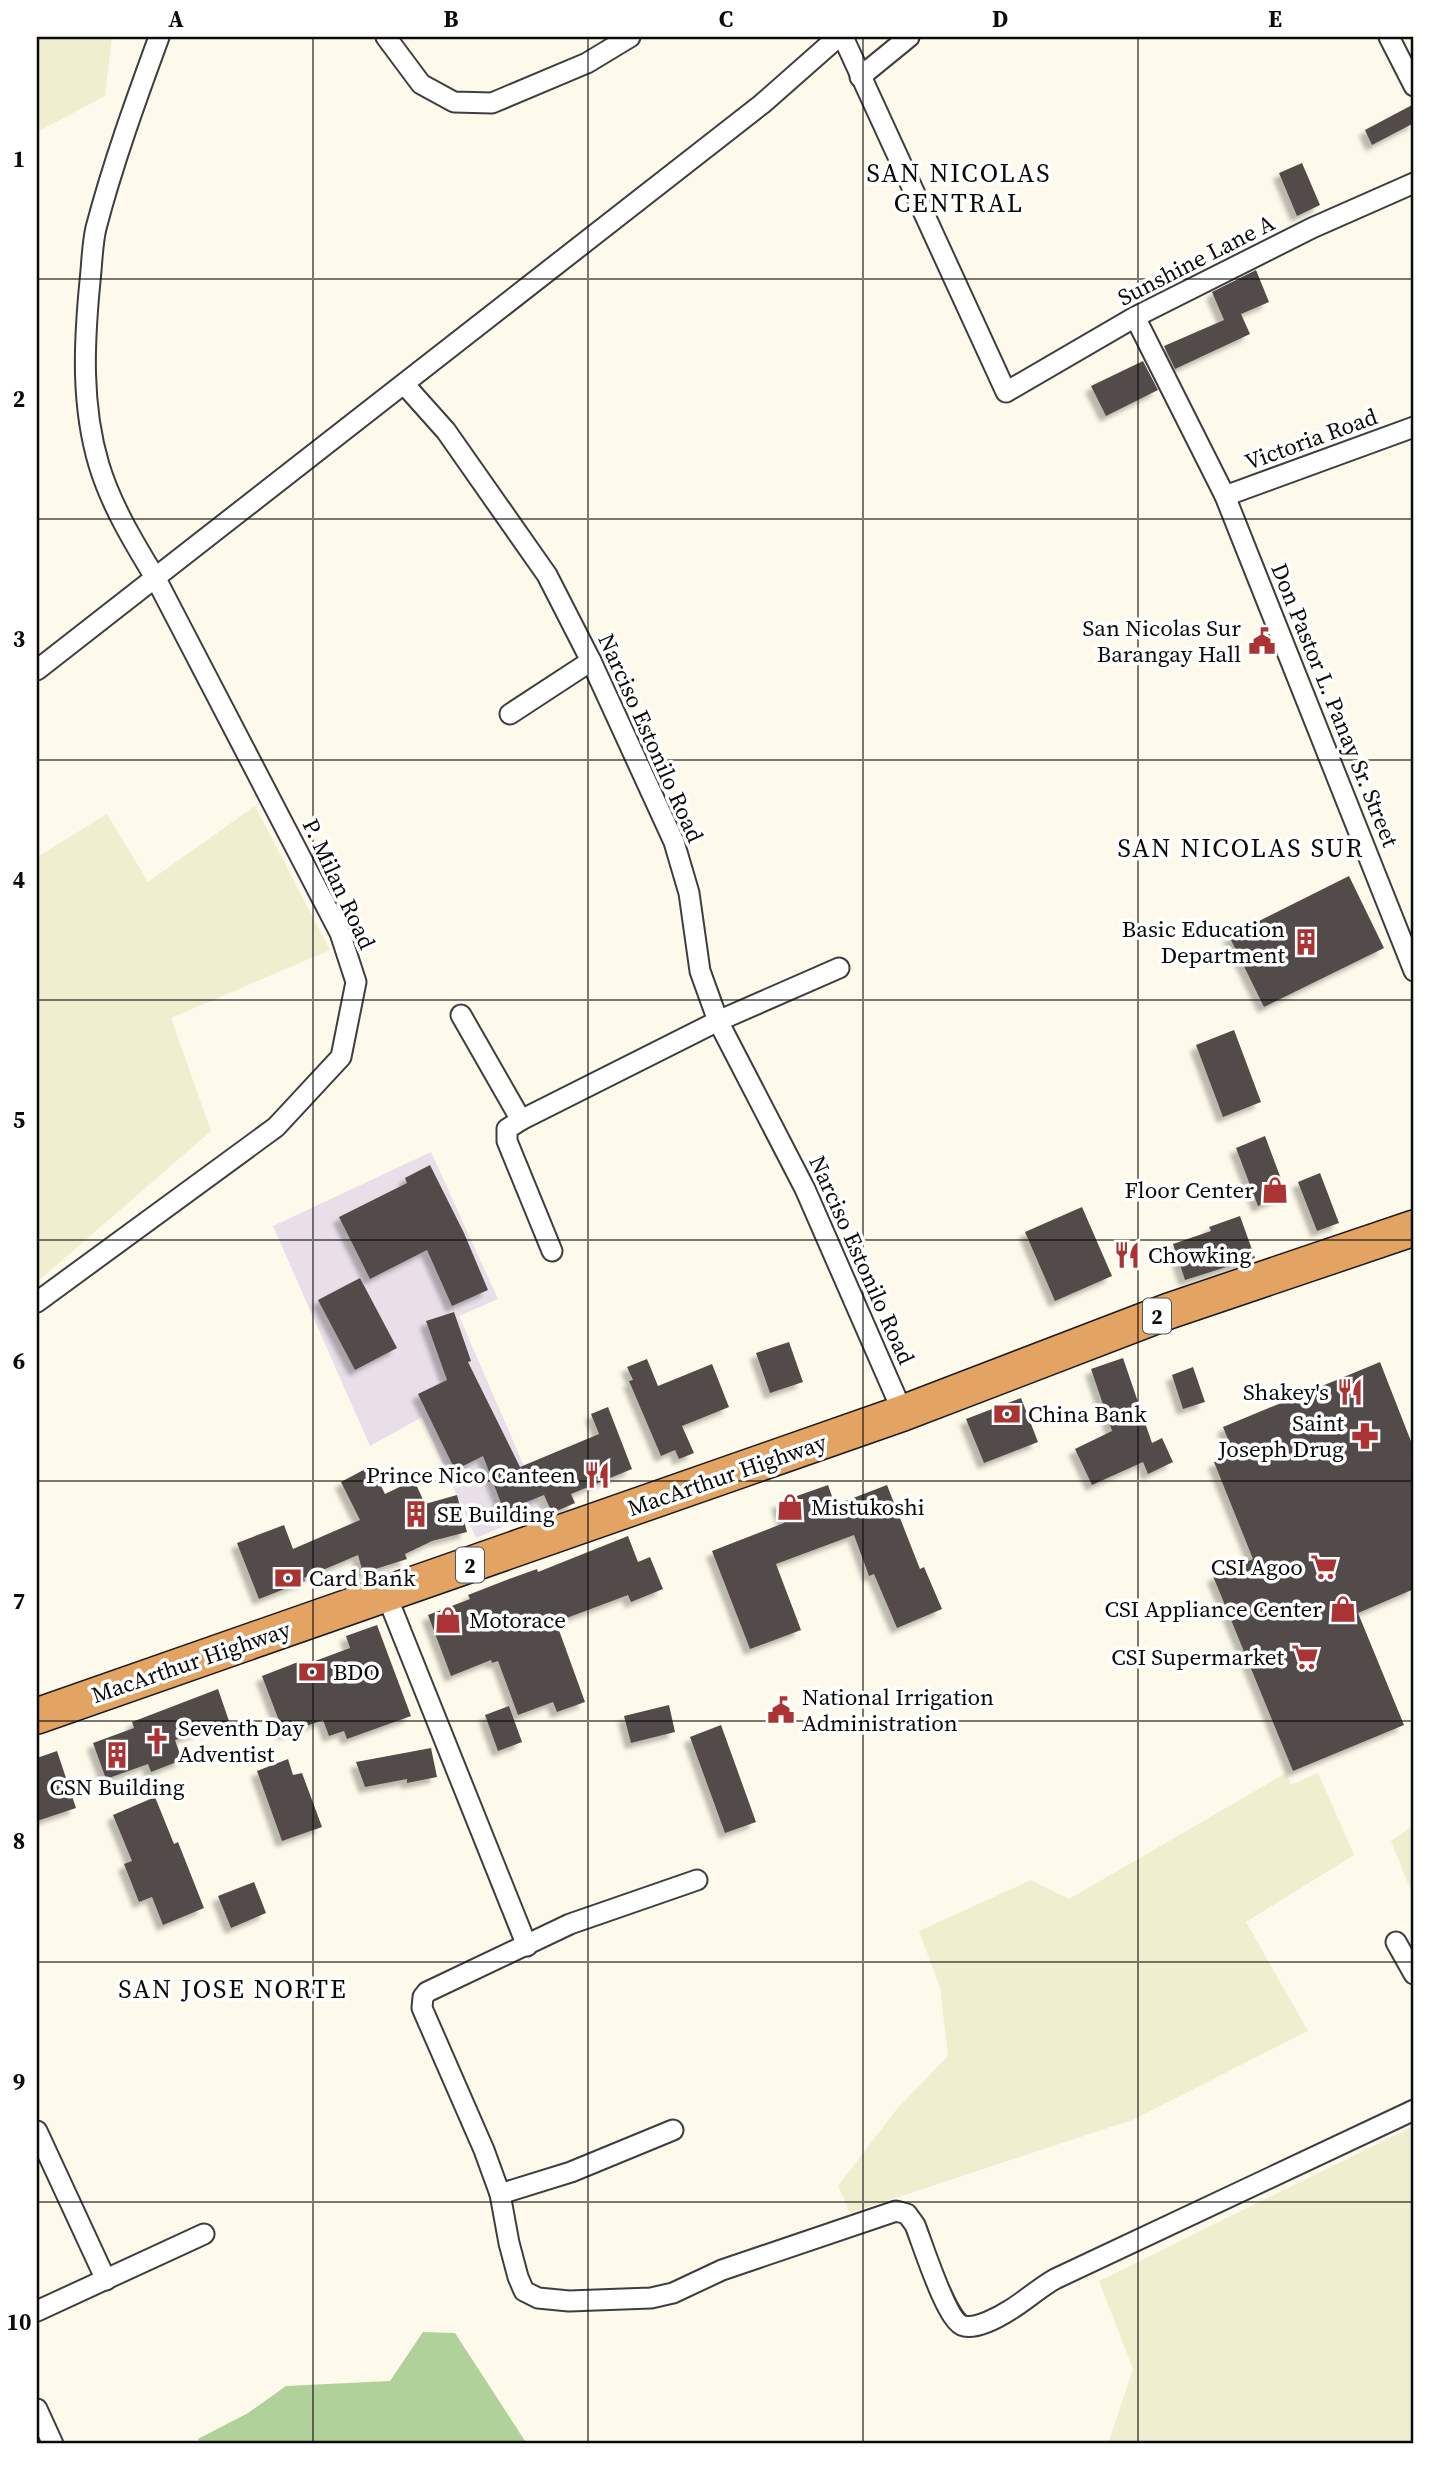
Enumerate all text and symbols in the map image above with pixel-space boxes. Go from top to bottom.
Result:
text: A [168,3,184,35]
text: B [444,3,459,35]
text: C [719,3,733,35]
text: D [992,3,1008,35]
text: E [1268,3,1282,35]
text: 1 [13,143,25,175]
district label: SAN NICOLAS CENTRAL [866,155,1052,221]
street label: Sunshine Lane A [1112,206,1281,313]
text: 2 [13,383,25,415]
street label: Victoria Road [1240,400,1382,478]
street label: Don Pastor L. Panay Sr. Street [1263,558,1407,852]
place label: San Nicolas Sur Barangay Hall [1083,612,1241,670]
text: 3 [13,623,25,655]
public building icon: San Nicolas Sur Barangay Hall [1247,626,1277,656]
street label: Narciso Estonilo Road [591,628,711,848]
street label: P. Milan Road [295,813,383,955]
district label: SAN NICOLAS SUR [1118,830,1364,866]
text: 4 [13,864,25,896]
place label: Basic Education Department [1122,913,1286,971]
building icon: Basic Education Department [1291,927,1321,957]
text: 5 [13,1104,25,1136]
street label: Narciso Estonilo Road [802,1150,922,1370]
place label: Floor Center [1124,1174,1254,1206]
shop icon: Floor Center [1260,1175,1290,1205]
place label: Chowking [1148,1239,1251,1271]
restaurant icon: Chowking [1112,1240,1142,1270]
road number: 2 [1143,1298,1171,1334]
text: 6 [13,1345,25,1377]
place label: Shakey's [1243,1376,1329,1408]
restaurant icon: Shakey's [1335,1377,1365,1407]
place label: China Bank [1028,1398,1147,1430]
bank icon: China Bank [992,1399,1022,1429]
place label: Saint Joseph Drug [1217,1407,1345,1465]
pharmacy icon: Saint Joseph Drug [1350,1421,1380,1451]
street label: MacArthur Highway [623,1426,831,1524]
place label: Prince Nico Canteen [366,1459,576,1491]
restaurant icon: Prince Nico Canteen [582,1460,612,1490]
place label: Mistukoshi [811,1491,925,1523]
shop icon: Mistukoshi [775,1492,805,1522]
place label: SE Building [437,1498,555,1530]
building icon: SE Building [401,1499,431,1529]
road number: 2 [456,1548,484,1582]
place label: CSI Agoo [1211,1551,1303,1583]
supermarket icon: CSI Agoo [1309,1552,1339,1582]
place label: Card Bank [309,1562,416,1594]
bank icon: Card Bank [273,1563,303,1593]
text: 7 [13,1585,25,1617]
place label: CSI Appliance Center [1105,1593,1322,1625]
shop icon: CSI Appliance Center [1328,1594,1358,1624]
place label: Motorace [469,1604,566,1636]
shop icon: Motorace [433,1605,463,1635]
street label: MacArthur Highway [87,1613,295,1711]
place label: CSI Supermarket [1111,1641,1285,1673]
supermarket icon: CSI Supermarket [1290,1642,1320,1672]
place label: BDO [333,1656,380,1688]
bank icon: BDO [297,1657,327,1687]
place label: National Irrigation Administration [802,1681,994,1739]
public building icon: National Irrigation Administration [766,1695,796,1725]
place label: Seventh Day Adventist [178,1712,304,1770]
church icon: Seventh Day Adventist [142,1726,172,1756]
building icon: CSN Building [102,1740,132,1770]
place label: CSN Building [49,1771,185,1803]
text: 8 [13,1825,25,1857]
district label: SAN JOSE NORTE [118,1971,348,2007]
text: 9 [13,2066,25,2098]
text: 10 [7,2306,31,2338]

